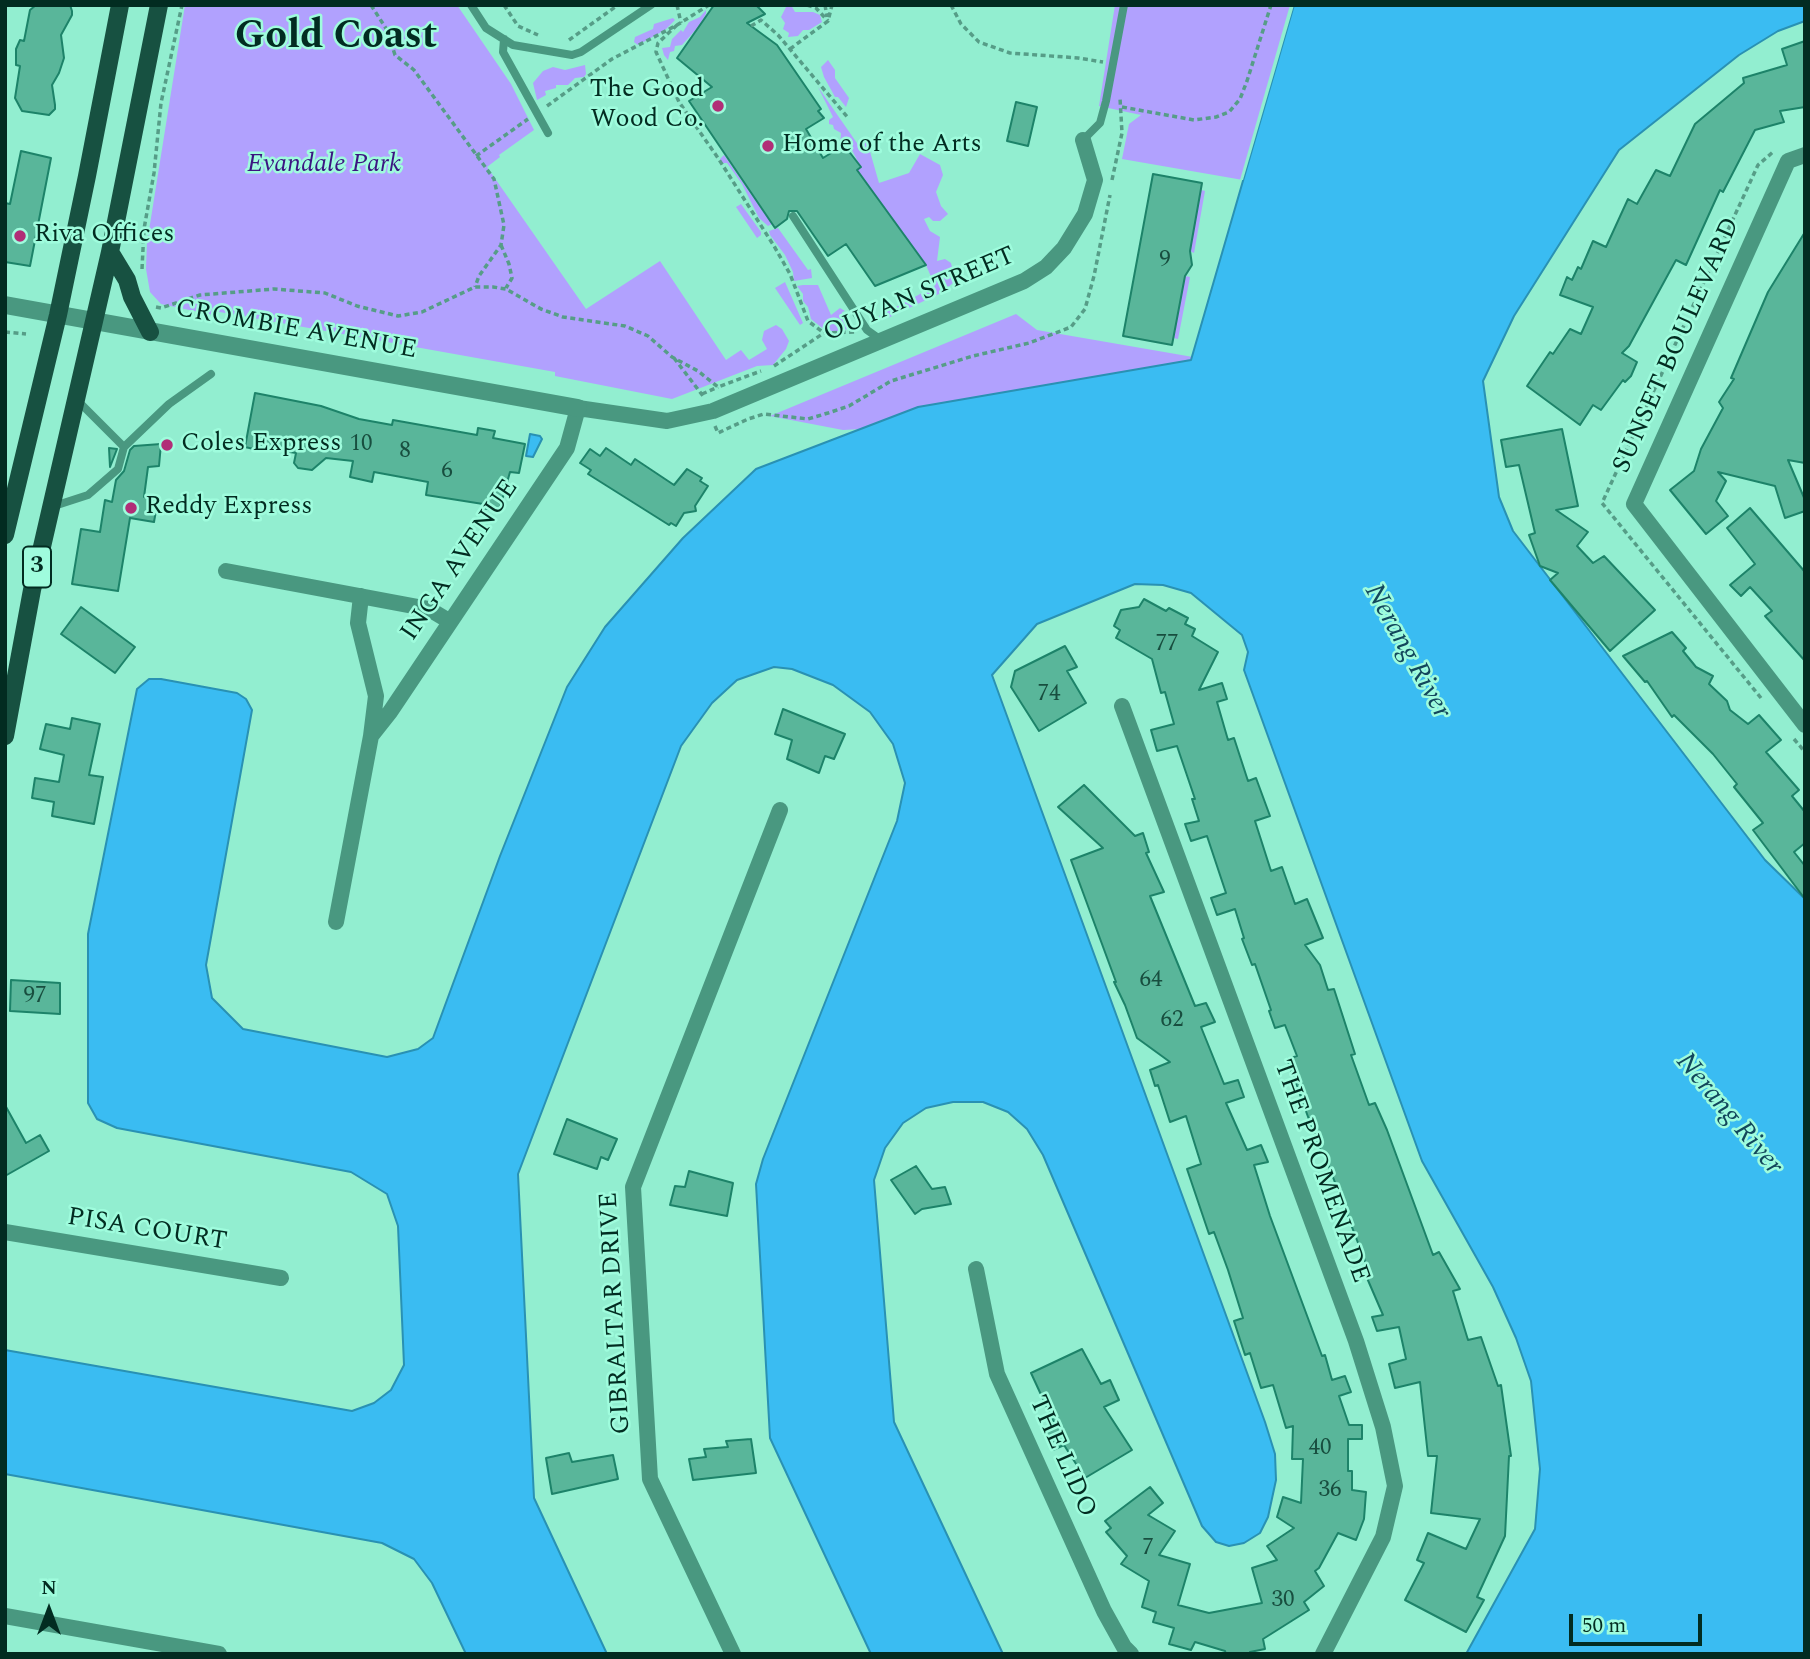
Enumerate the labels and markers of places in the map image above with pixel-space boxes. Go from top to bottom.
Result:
place label: The Good Wood Co. [589,75,704,136]
marker: The Good Wood Co. [710,98,726,114]
place label: Home of the Arts [782,130,982,162]
marker: Home of the Arts [760,138,776,154]
place label: Riva Offices [34,220,174,252]
marker: Riva Offices [12,228,28,244]
place label: Coles Express [181,429,342,461]
marker: Coles Express [159,437,175,453]
place label: Reddy Express [145,492,313,524]
marker: Reddy Express [123,500,139,516]

